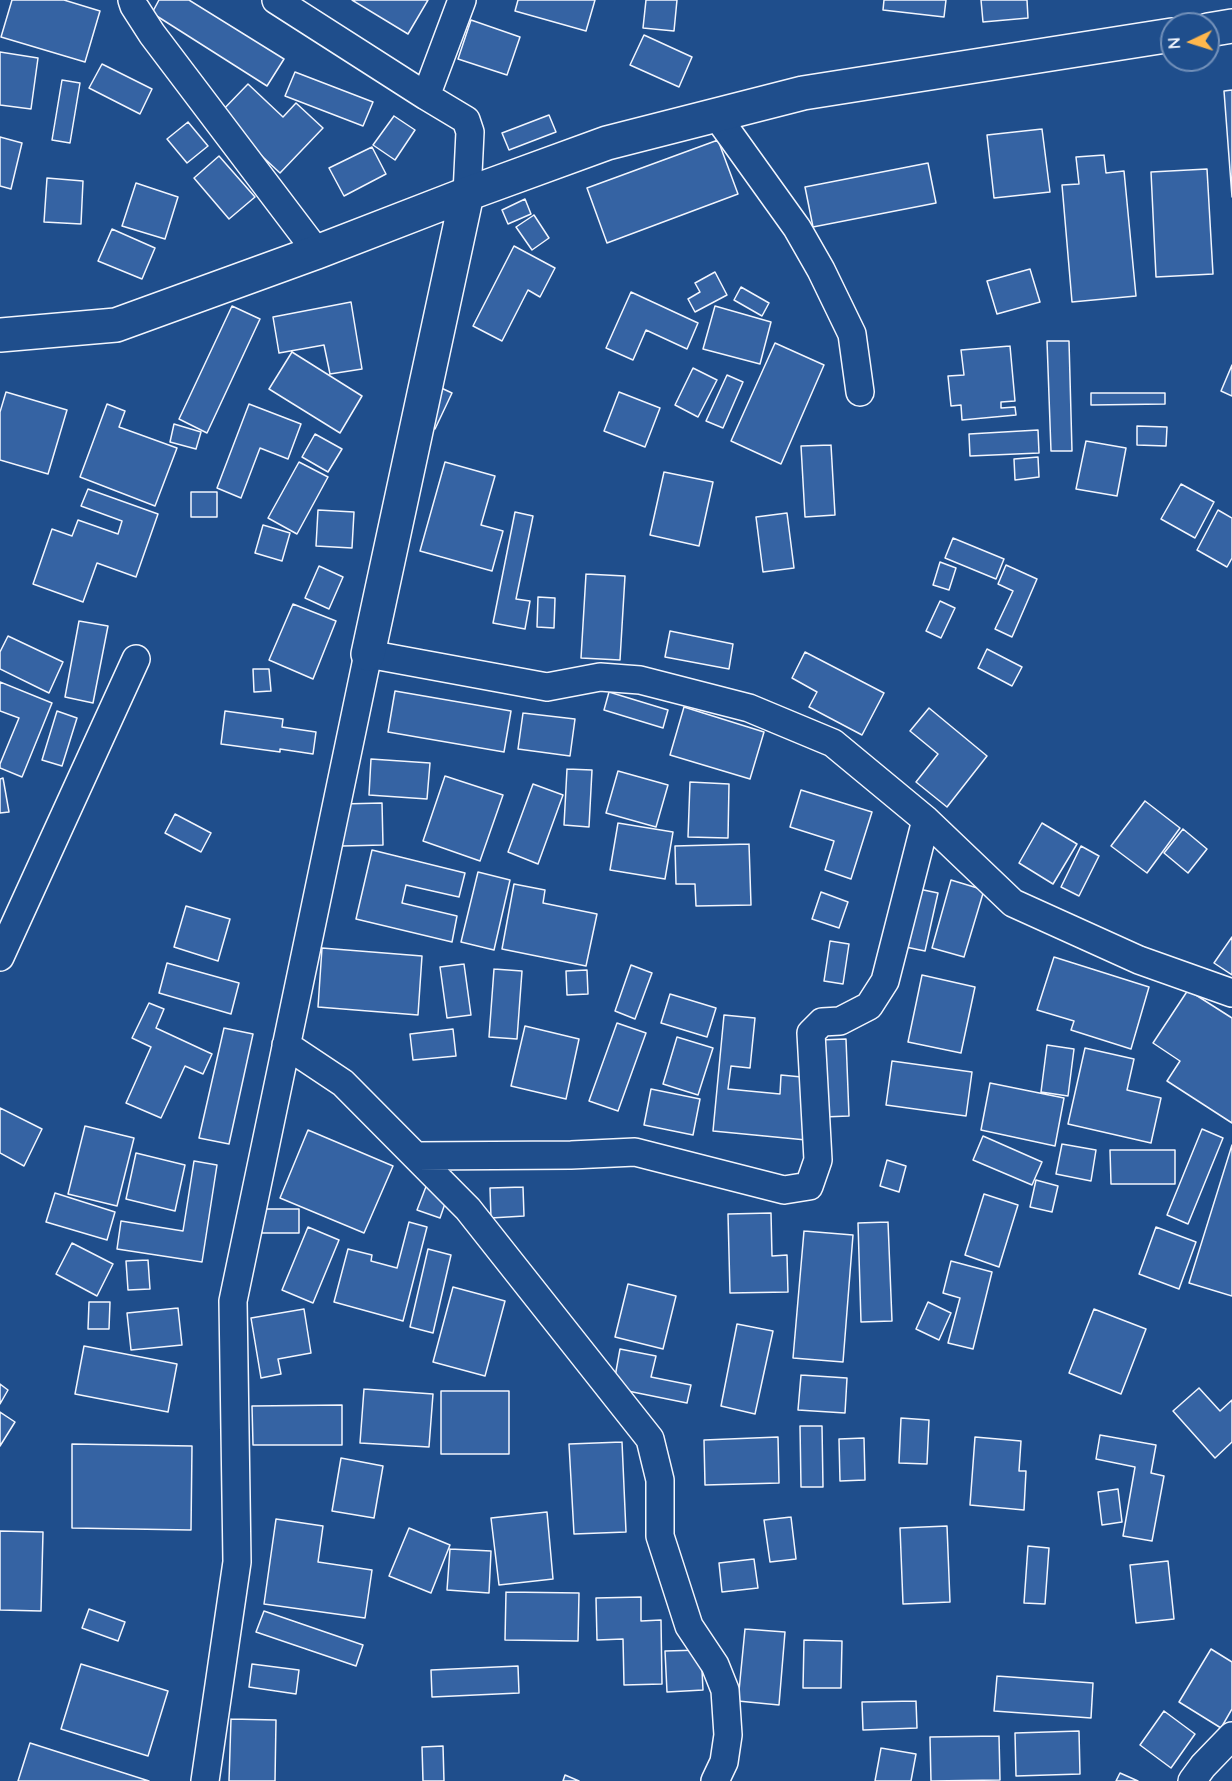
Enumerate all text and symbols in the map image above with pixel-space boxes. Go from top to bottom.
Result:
north arrow [1160,12,1220,72]
text: N [1164,37,1184,50]

